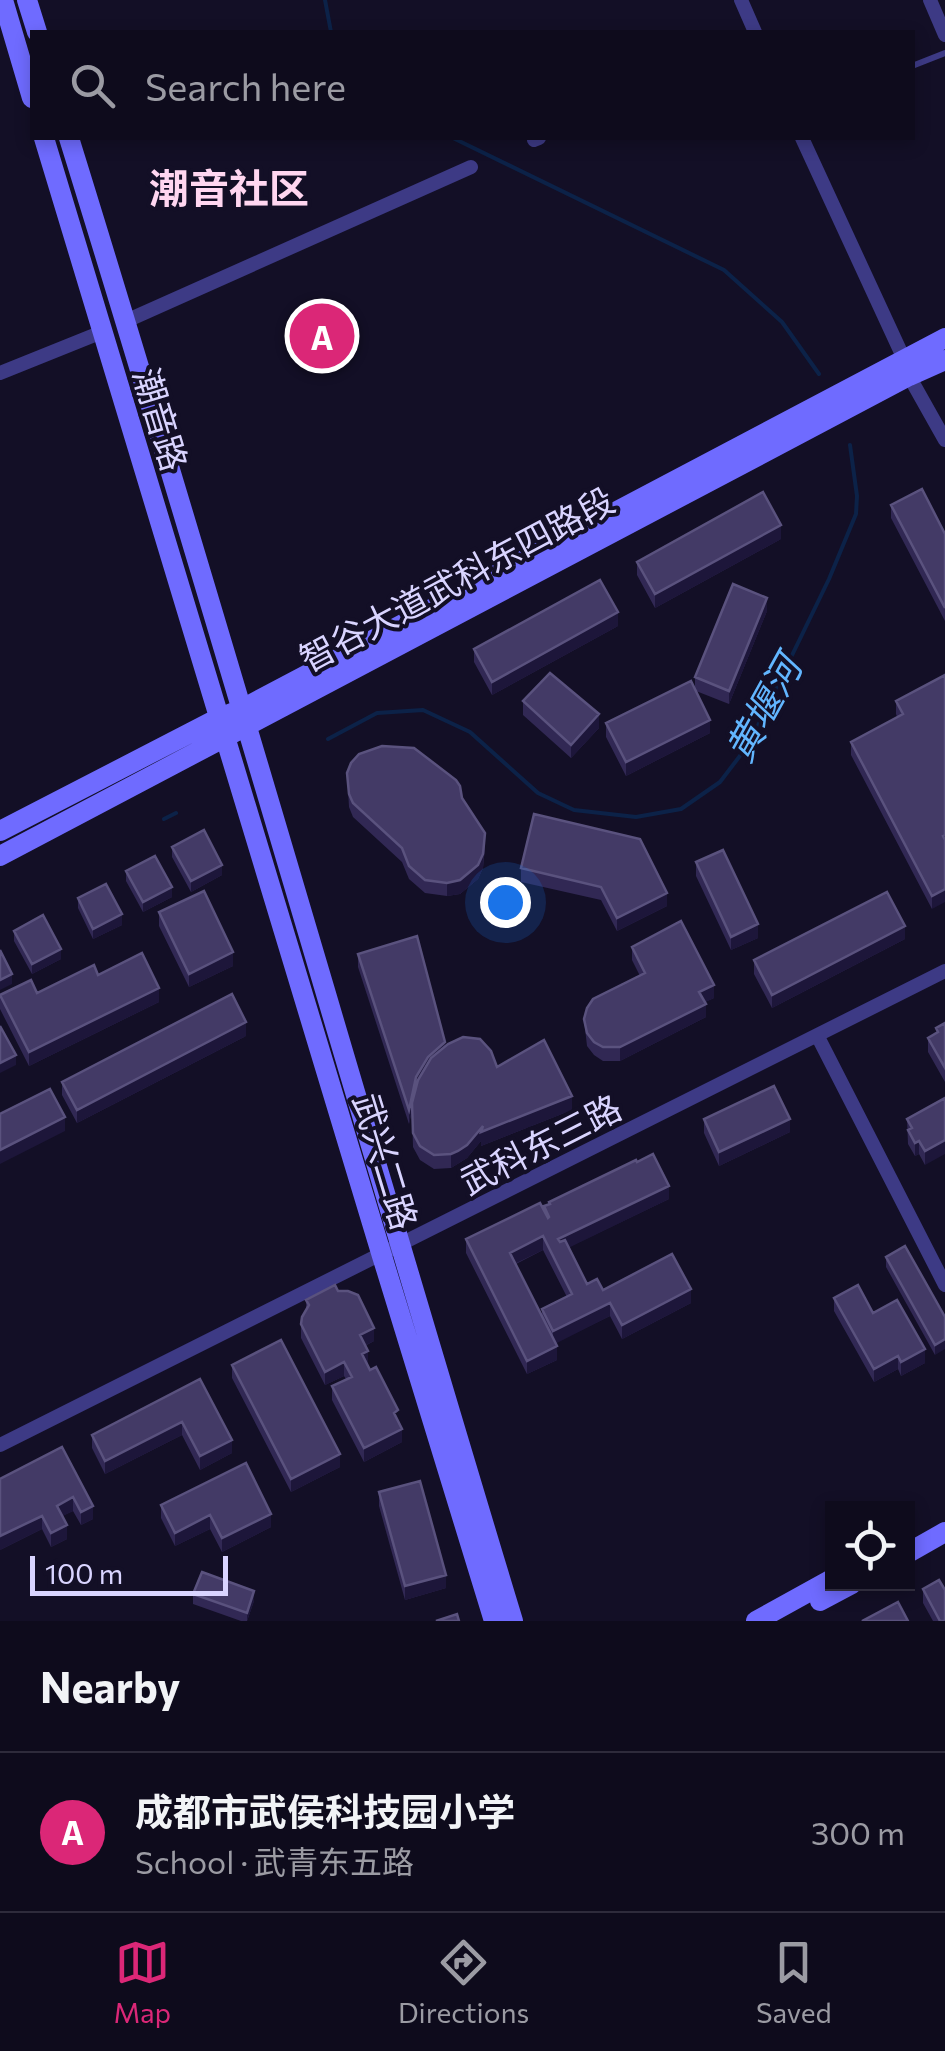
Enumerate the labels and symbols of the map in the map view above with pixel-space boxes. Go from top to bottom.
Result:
district label: 潮音社区 [149,162,309,211]
pin: A [290,298,354,374]
street label: 潮音路 [126,363,198,475]
street label: 智谷大道武科东四路段 [291,477,621,679]
water label: 黄堰河 [714,641,814,769]
your location [480,877,531,928]
street label: 武科东三路 [452,1084,628,1202]
street label: 武兴二路 [346,1088,428,1234]
scale bar [30,1551,228,1596]

